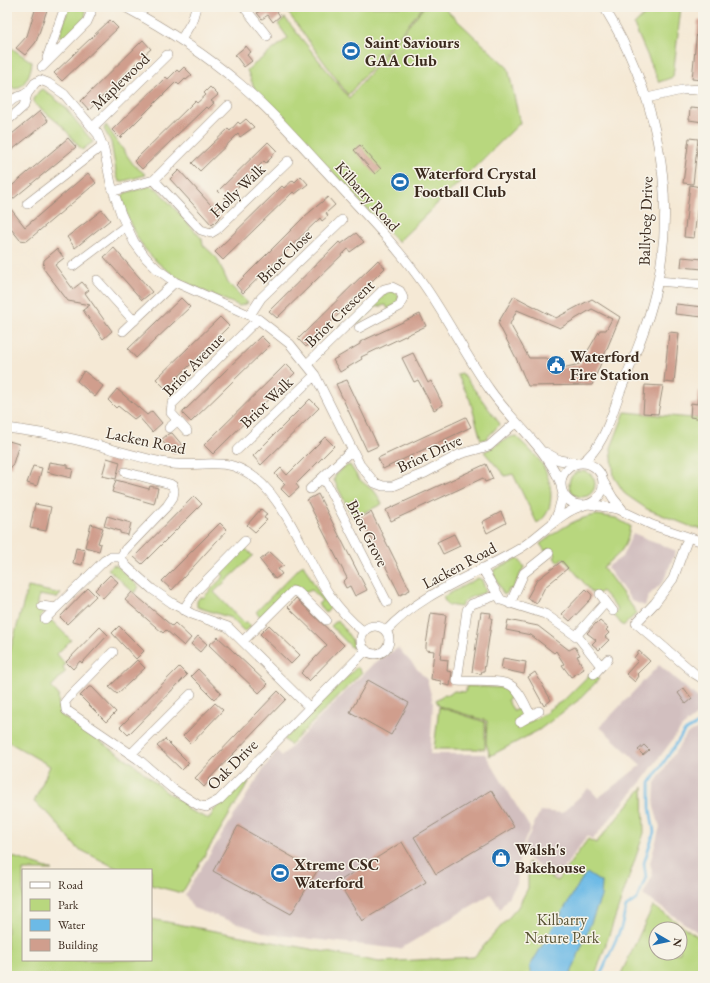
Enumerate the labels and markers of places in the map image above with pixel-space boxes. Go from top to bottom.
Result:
place label: Saint Saviours GAA Club [365,32,460,71]
sports icon: Saint Saviours GAA Club [340,40,362,62]
place label: Waterford Crystal Football Club [414,163,537,202]
sports icon: Waterford Crystal Football Club [389,171,411,193]
place label: Waterford Fire Station [570,346,649,385]
public building icon: Waterford Fire Station [545,354,567,376]
place label: Walsh's Bakehouse [515,839,586,878]
shop icon: Walsh's Bakehouse [490,847,512,869]
place label: Xtreme CSC Waterford [293,854,379,893]
sports icon: Xtreme CSC Waterford [269,862,291,884]

